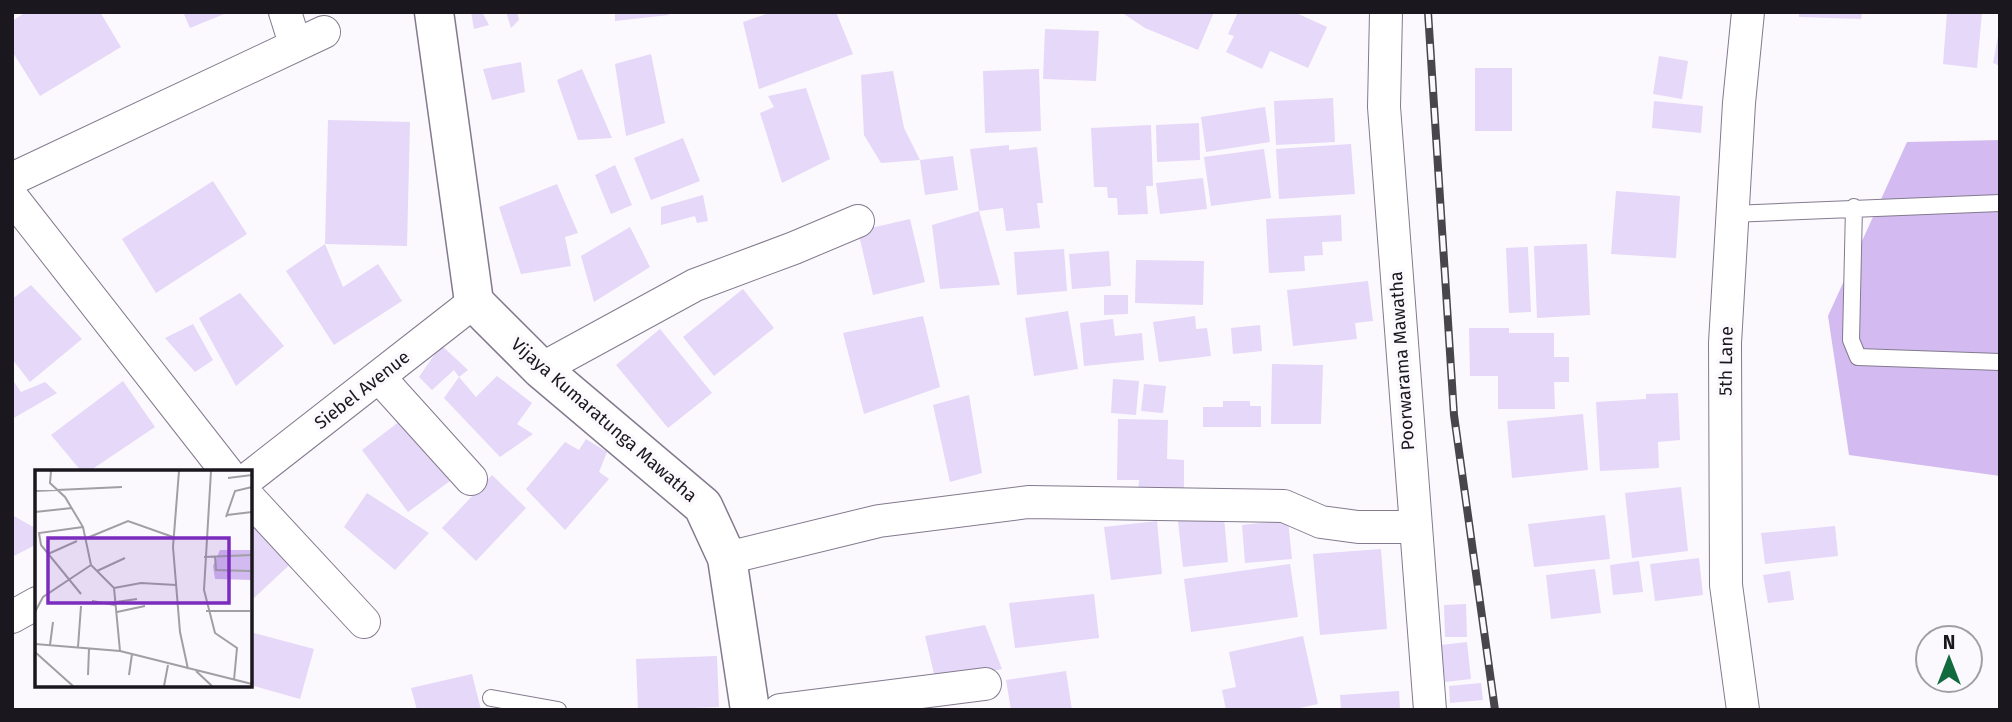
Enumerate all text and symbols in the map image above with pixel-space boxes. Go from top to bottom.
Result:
street label: Poorwarama Mawatha [1385,271,1419,451]
street label: 5th Lane [1714,326,1738,396]
street label: Vijaya Kumaratunga Mawatha [507,333,701,507]
street label: Siebel Avenue [310,346,414,434]
inset map [35,470,252,687]
north arrow [1914,624,1984,694]
text: N [1943,631,1955,654]

